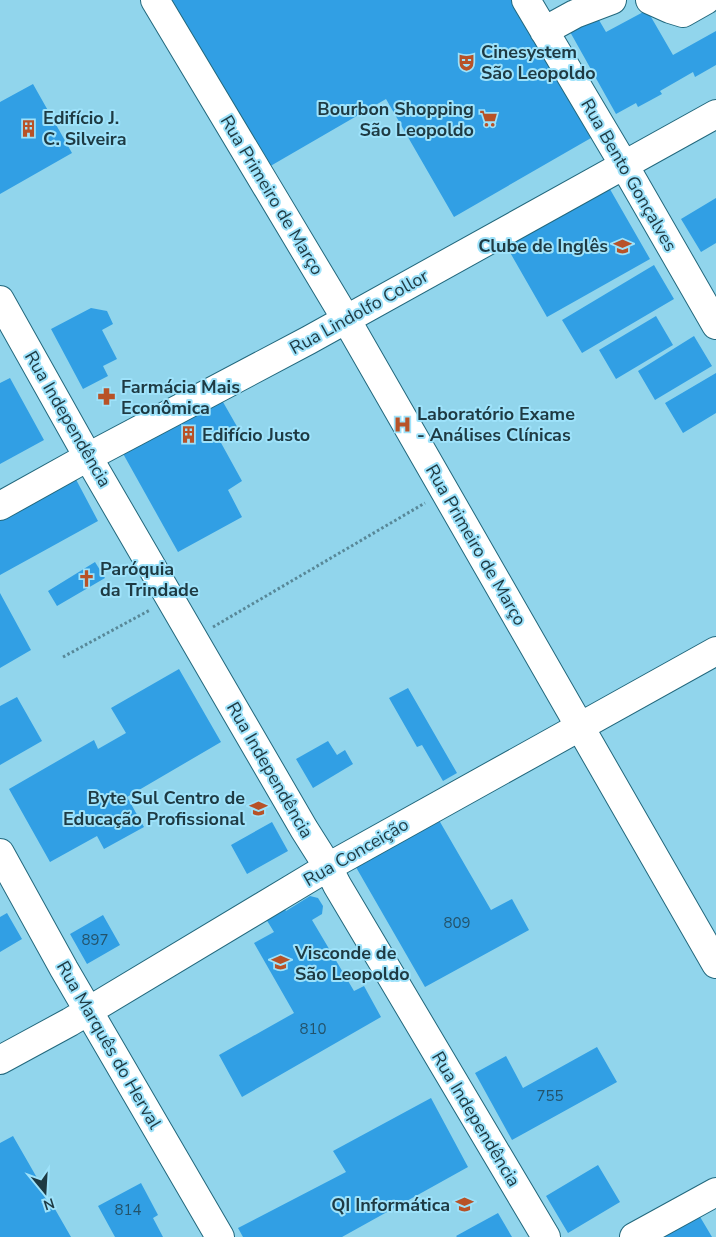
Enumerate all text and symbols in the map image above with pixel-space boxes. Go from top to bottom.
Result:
place label: Cinesystem São Leopoldo [481,40,596,85]
theatre icon: Cinesystem São Leopoldo [457,52,477,72]
street label: Rua Bento Gonçalves [575,94,683,256]
place label: Bourbon Shopping São Leopoldo [317,97,474,142]
place label: Edifício J. C. Silveira [43,106,127,151]
supermarket icon: Bourbon Shopping São Leopoldo [478,109,498,129]
street label: Rua Primeiro de Março [215,111,329,279]
building icon: Edifício J. C. Silveira [19,118,39,138]
place label: Clube de Inglês [478,234,608,258]
school or university icon: Clube de Inglês [612,236,632,256]
street label: Rua Lindolfo Collor [285,264,433,360]
street label: Rua Independência [19,346,117,492]
place label: Farmácia Mais Econômica [121,375,240,420]
pharmacy icon: Farmácia Mais Econômica [97,387,117,407]
place label: Laboratório Exame - Análises Clínicas [417,402,575,447]
hospital icon: Laboratório Exame - Análises Clínicas [393,414,413,434]
place label: Edifício Justo [202,423,310,447]
building icon: Edifício Justo [178,425,198,445]
street label: Rua Primeiro de Março [420,460,532,630]
place label: Paróquia da Trindade [100,557,199,602]
church icon: Paróquia da Trindade [76,569,96,589]
street label: Rua Independência [221,697,319,843]
place label: Byte Sul Centro de Educação Profissional [63,786,245,831]
school or university icon: Byte Sul Centro de Educação Profissional [249,798,269,818]
street label: Rua Conceição [299,812,413,892]
house number: 809 [443,913,471,933]
house number: 897 [81,930,109,950]
place label: Visconde de São Leopoldo [294,941,410,986]
school or university icon: Visconde de São Leopoldo [271,953,291,973]
street label: Rua Marquês do Herval [51,957,167,1134]
house number: 810 [299,1019,327,1039]
street label: Rua Independência [426,1047,526,1191]
house number: 755 [536,1086,564,1106]
north arrow [20,1167,70,1217]
text: N [41,1193,57,1215]
place label: QI Informática [331,1193,450,1217]
school or university icon: QI Informática [454,1195,474,1215]
house number: 814 [114,1200,142,1220]

